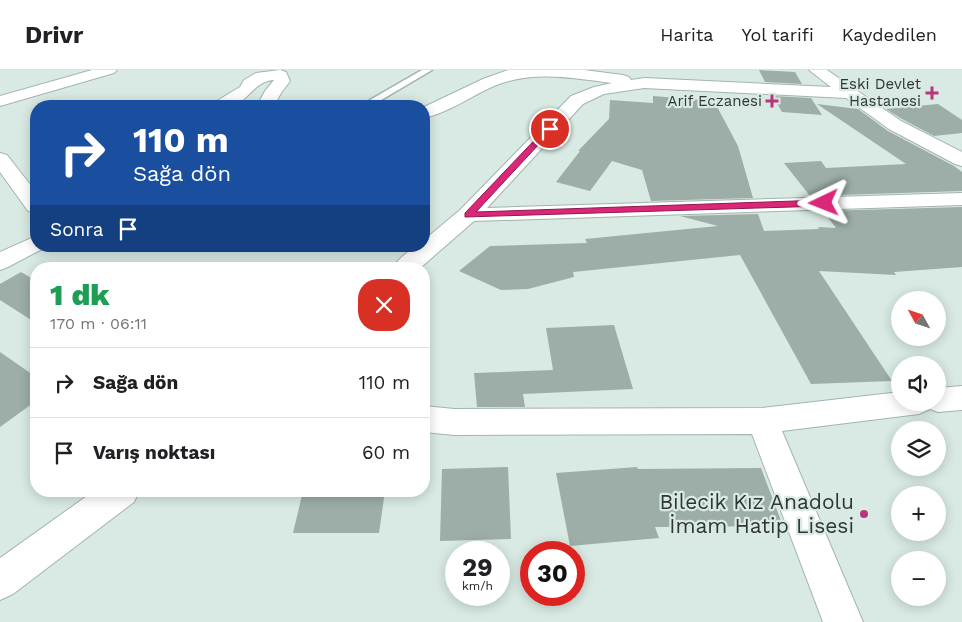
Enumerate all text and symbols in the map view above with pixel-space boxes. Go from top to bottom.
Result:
text: Drivr [25,21,83,49]
text: Harita [660,24,714,45]
text: Yol tarifi [742,24,814,45]
text: Kaydedilen [842,24,937,45]
place label: Eski Devlet Hastanesi [840,75,922,110]
marker: Eski Devlet Hastanesi [925,86,939,100]
place label: Arif Eczanesi [668,92,762,110]
marker: Arif Eczanesi [766,95,778,107]
pin [529,108,571,150]
icon: arrive [536,115,564,143]
text: 110 m [133,119,229,161]
icon: right [50,120,115,185]
text: Sağa dön [133,161,231,186]
position arrow [797,176,849,228]
icon: arrive [114,215,142,243]
text: Sonra [50,218,104,241]
text: 1 dk [50,277,109,312]
button: close [358,279,410,331]
north arrow [891,291,946,346]
map controls [891,291,946,606]
text: 170 m · 06:11 [50,314,147,333]
button: sound [891,356,946,411]
icon: right [50,369,78,397]
text: Sağa dön [93,371,178,394]
text: 110 m [359,371,410,394]
button: layers [891,421,946,476]
icon: arrive [50,439,78,467]
text: Varış noktası [93,441,215,464]
text: 60 m [362,441,410,464]
button: + [891,486,946,541]
place label: Bilecik Kız Anadolu İmam Hatip Lisesi [659,489,854,538]
marker: Bilecik Kız Anadolu İmam Hatip Lisesi [858,508,870,520]
speed limit sign: 30 [520,541,585,606]
button: − [891,551,946,606]
text: 29 [462,553,493,582]
text: km/h [462,579,493,593]

